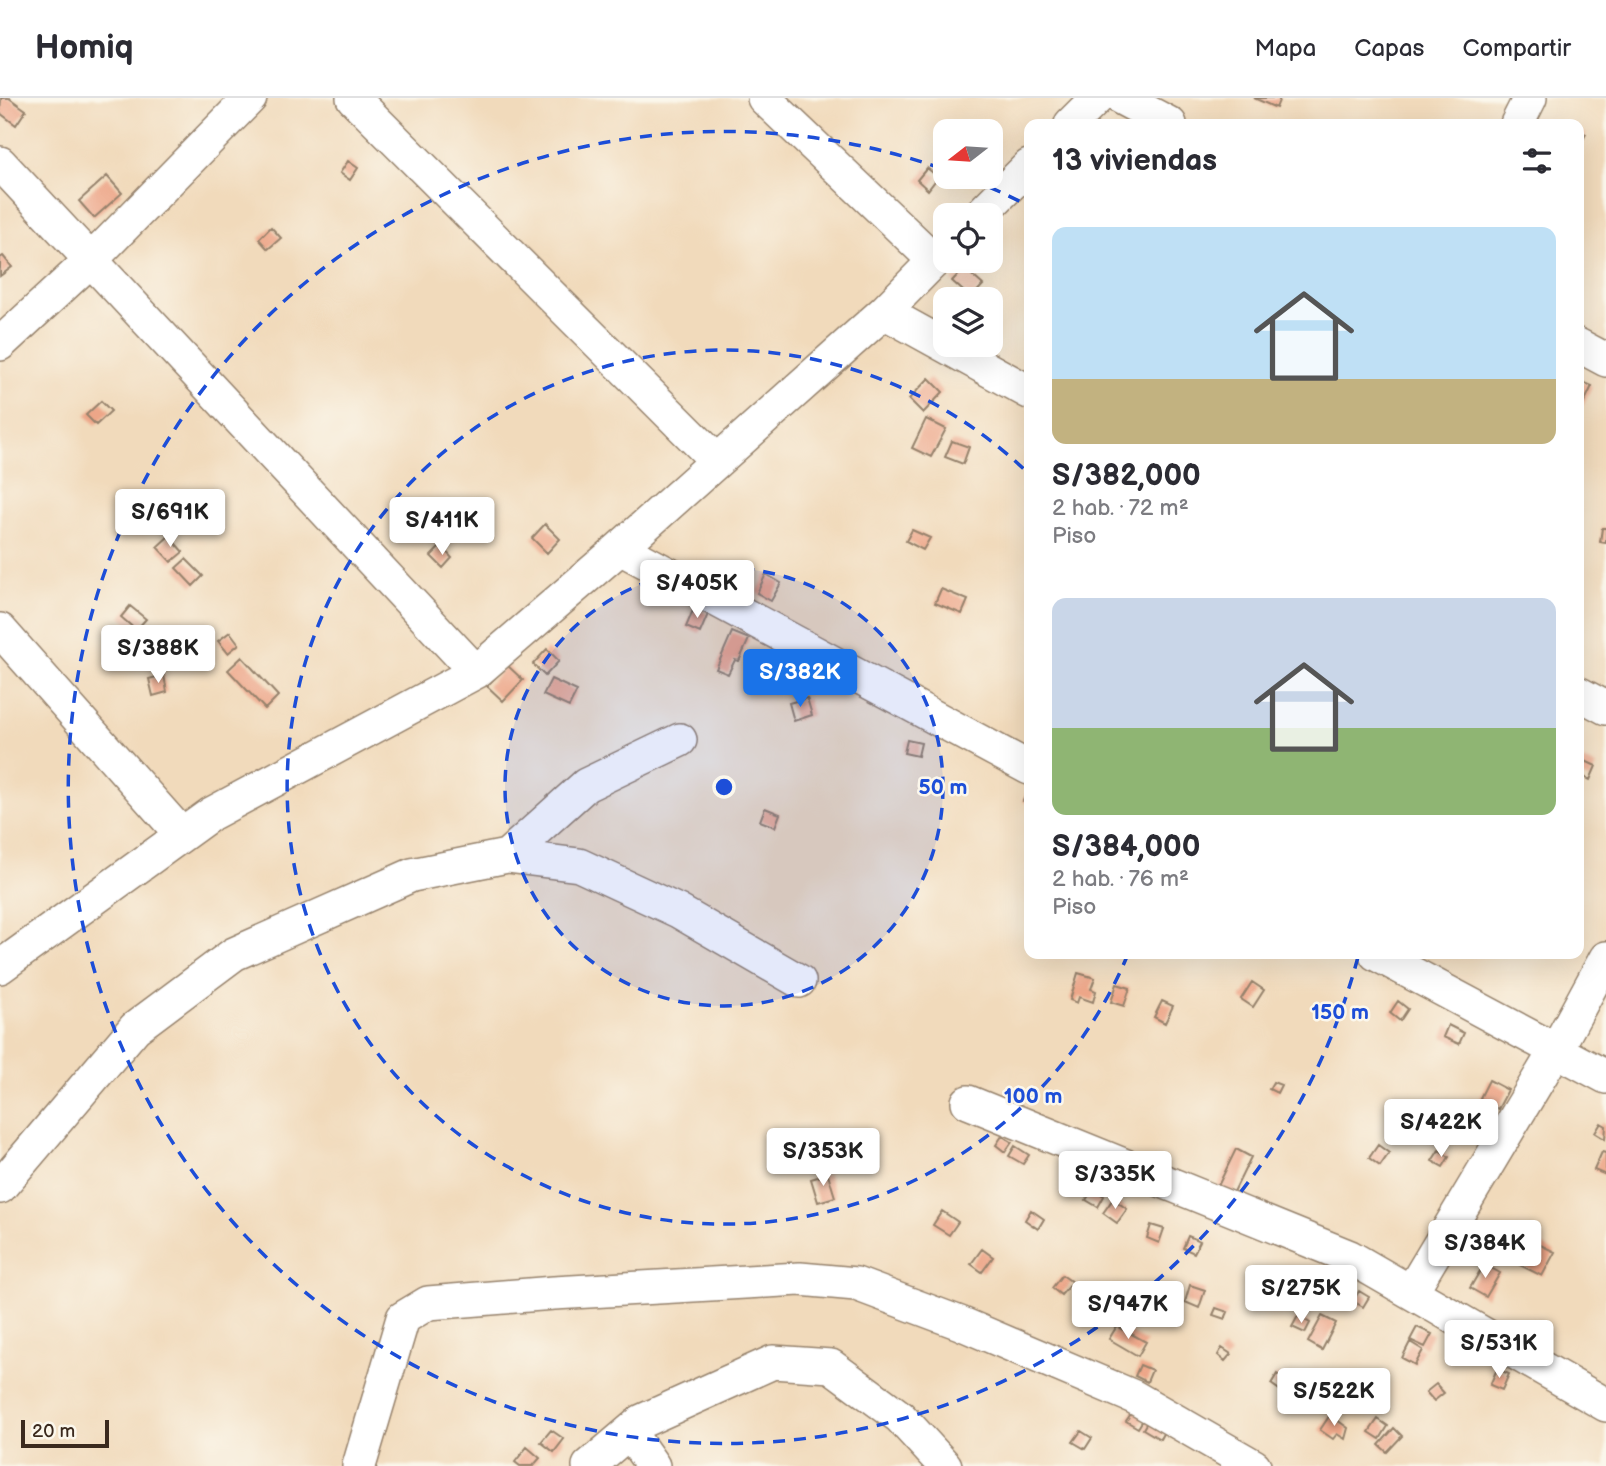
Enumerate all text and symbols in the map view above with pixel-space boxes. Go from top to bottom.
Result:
text: Homiq [35,28,133,68]
text: Mapa [1255,34,1316,63]
text: Capas [1354,34,1424,63]
text: Compartir [1462,34,1571,63]
north arrow [933,119,1003,189]
map controls [933,119,1003,357]
icon: filters [1518,142,1556,180]
text: 13 viviendas [1052,143,1217,179]
button: locate [933,203,1003,273]
icon: home [1241,273,1367,399]
button: layers [933,287,1003,357]
text: S/382,000 [1052,458,1201,494]
pin: S/691K [113,490,227,549]
text: 2 hab. · 72 m² [1052,494,1189,522]
text: S/691K [131,498,209,526]
pin: S/411K [385,498,499,557]
text: S/411K [405,506,479,534]
text: Piso [1052,522,1096,550]
pin: S/405K [640,560,754,620]
text: S/405K [656,569,738,597]
pin: S/388K [101,626,215,685]
text: S/388K [117,634,199,662]
icon: home [1241,644,1367,770]
pin: S/382K [743,650,857,709]
text: S/382K [759,658,841,686]
centre of rings [712,775,736,799]
text: 50 m [919,775,967,800]
text: S/384,000 [1052,829,1201,865]
text: 2 hab. · 76 m² [1052,865,1189,893]
text: Piso [1052,893,1096,921]
text: 150 m [1311,1000,1369,1025]
text: 100 m [1004,1084,1062,1109]
pin: S/422K [1384,1100,1498,1159]
text: S/422K [1400,1108,1482,1136]
pin: S/353K [766,1128,880,1188]
text: S/353K [783,1137,863,1165]
pin: S/335K [1058,1152,1172,1211]
text: S/335K [1075,1160,1155,1188]
pin: S/384K [1428,1220,1542,1280]
text: S/384K [1444,1229,1526,1257]
pin: S/275K [1244,1266,1358,1325]
text: S/275K [1261,1274,1341,1302]
pin: S/947K [1071,1282,1185,1341]
text: S/947K [1088,1290,1168,1318]
pin: S/531K [1442,1320,1556,1380]
text: S/531K [1461,1329,1537,1357]
pin: S/522K [1277,1368,1391,1428]
text: S/522K [1293,1377,1375,1405]
scale bar [21,1417,108,1449]
text: 20 m [32,1420,75,1443]

